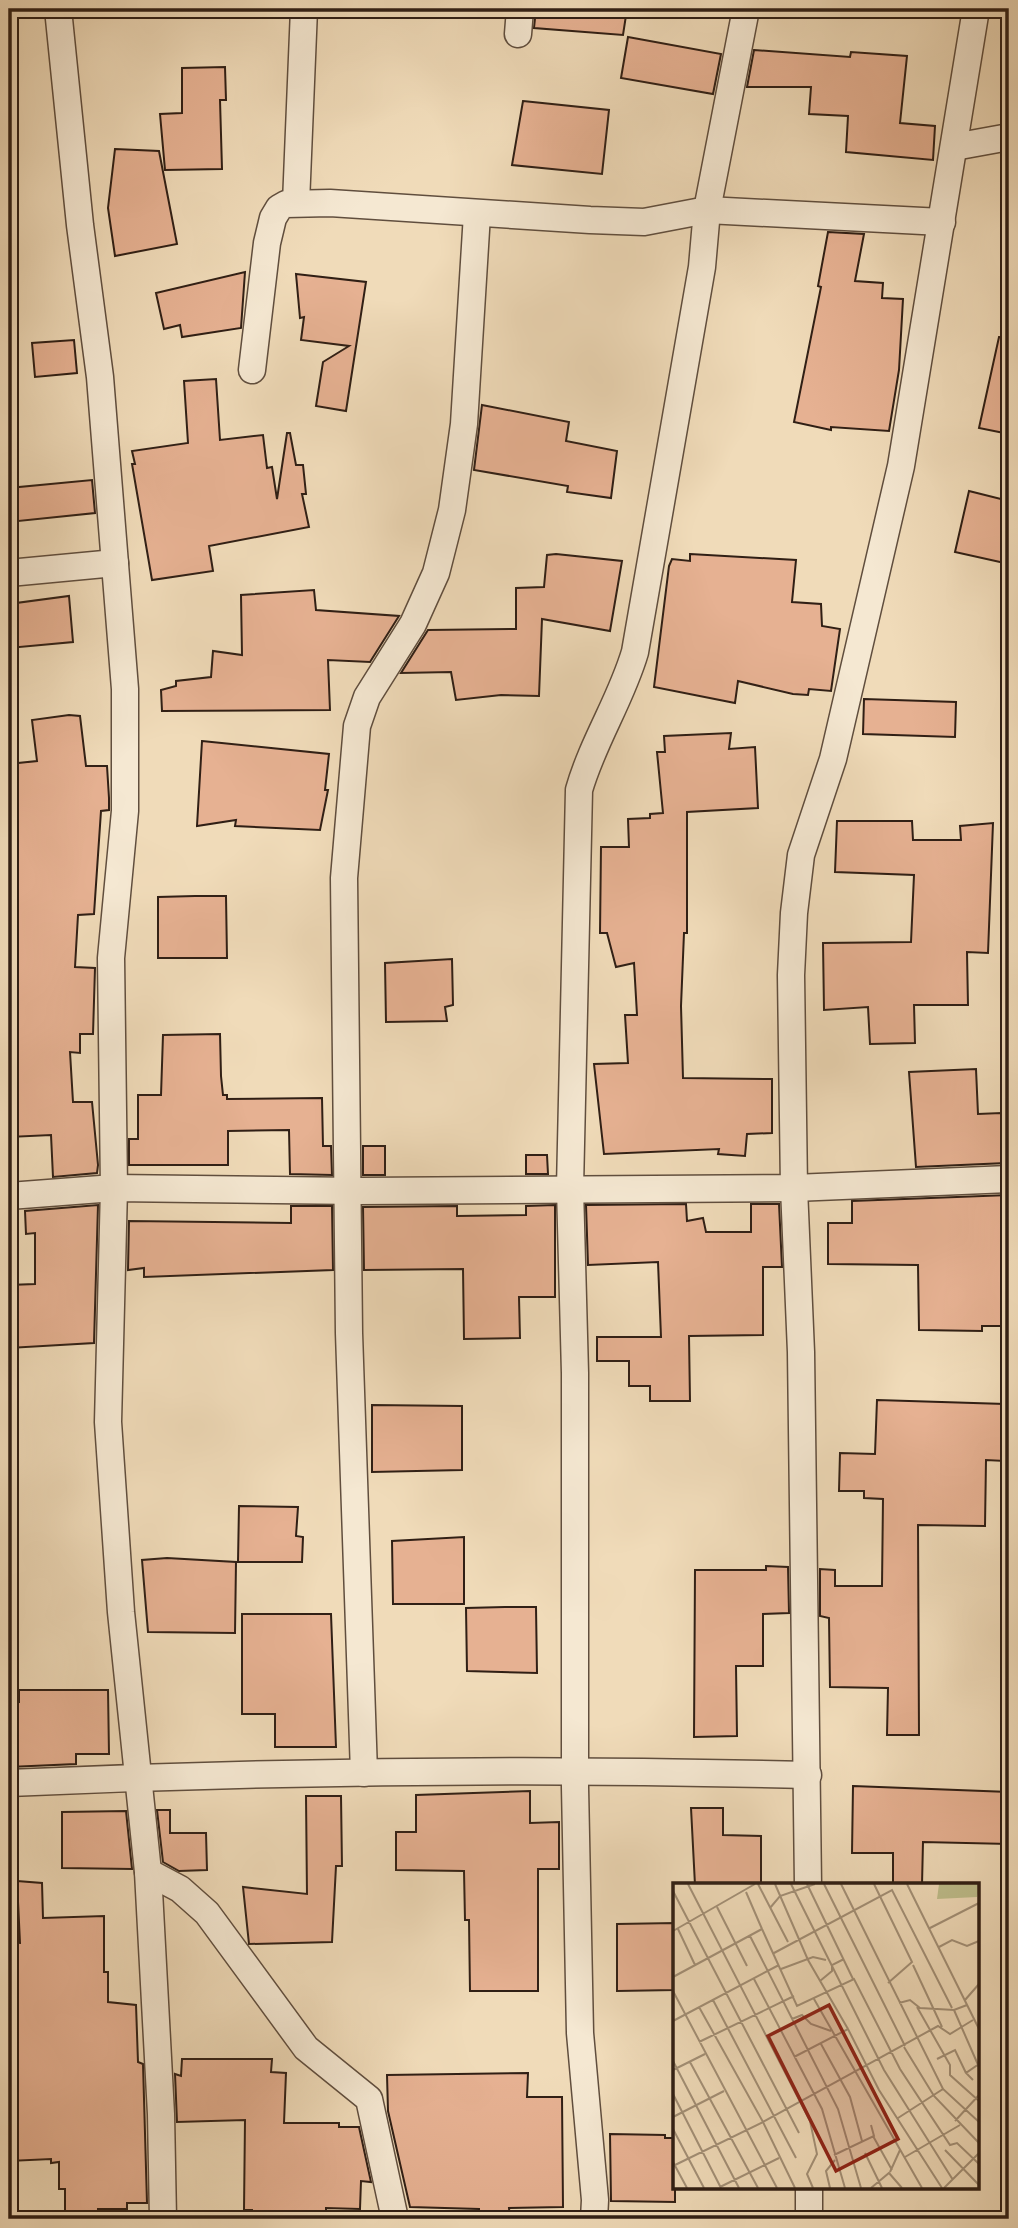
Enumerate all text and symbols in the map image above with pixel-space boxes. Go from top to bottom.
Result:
inset map [673,1883,979,2190]

